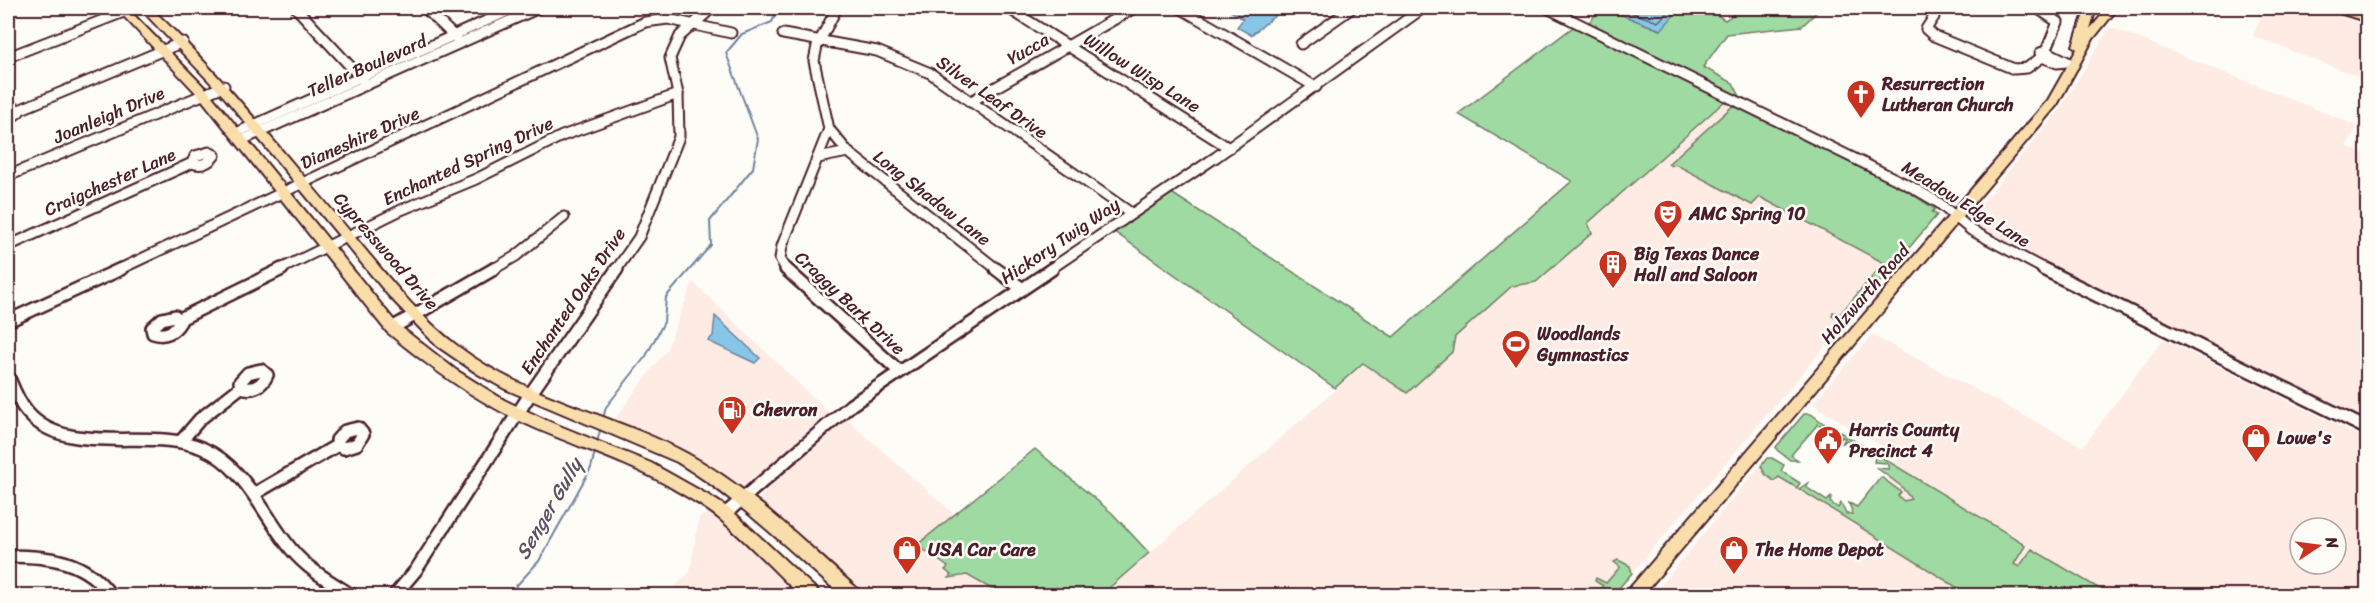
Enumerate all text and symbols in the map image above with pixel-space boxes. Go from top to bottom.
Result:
street label: Yucca [1001,24,1056,74]
street label: Willow Wisp Lane [1077,24,1207,122]
street label: Teller Boulevard [302,25,433,107]
street label: Silver Leaf Drive [930,47,1055,148]
place label: Resurrection Lutheran Church [1881,68,2014,121]
street label: Joanleigh Drive [47,77,170,153]
church icon: Resurrection Lutheran Church [1845,78,1877,120]
street label: Dianeshire Drive [295,97,425,179]
street label: Enchanted Spring Drive [377,107,559,215]
street label: Craigchester Lane [39,139,181,225]
street label: Long Shadow Lane [866,141,998,255]
street label: Meadow Edge Lane [1895,152,2037,257]
street label: Cypresswood Drive [325,184,447,318]
street label: Hickory Twig Way [993,189,1127,293]
theatre icon: AMC Spring 10 [1652,198,1684,240]
place label: AMC Spring 10 [1688,198,1806,230]
street label: Enchanted Oaks Drive [512,221,634,381]
street label: Holzwarth Road [1812,235,1919,352]
place label: Big Texas Dance Hall and Saloon [1633,238,1760,291]
street label: Craggy Bark Drive [787,243,913,363]
building icon: Big Texas Dance Hall and Saloon [1597,248,1629,290]
place label: Woodlands Gymnastics [1536,318,1629,371]
sports icon: Woodlands Gymnastics [1500,328,1532,370]
fuel station icon: Chevron [716,394,748,436]
place label: Chevron [752,394,818,426]
place label: Harris County Precinct 4 [1848,414,1960,467]
shop icon: Lowe's [2240,422,2272,464]
place label: Lowe's [2277,422,2332,454]
public building icon: Harris County Precinct 4 [1812,424,1844,466]
water label: Senger Gully [506,449,594,566]
north arrow [2288,516,2348,576]
text: N [2317,533,2348,552]
shop icon: USA Car Care [891,534,923,576]
place label: USA Car Care [928,534,1036,566]
shop icon: The Home Depot [1718,534,1750,576]
place label: The Home Depot [1755,534,1884,566]

